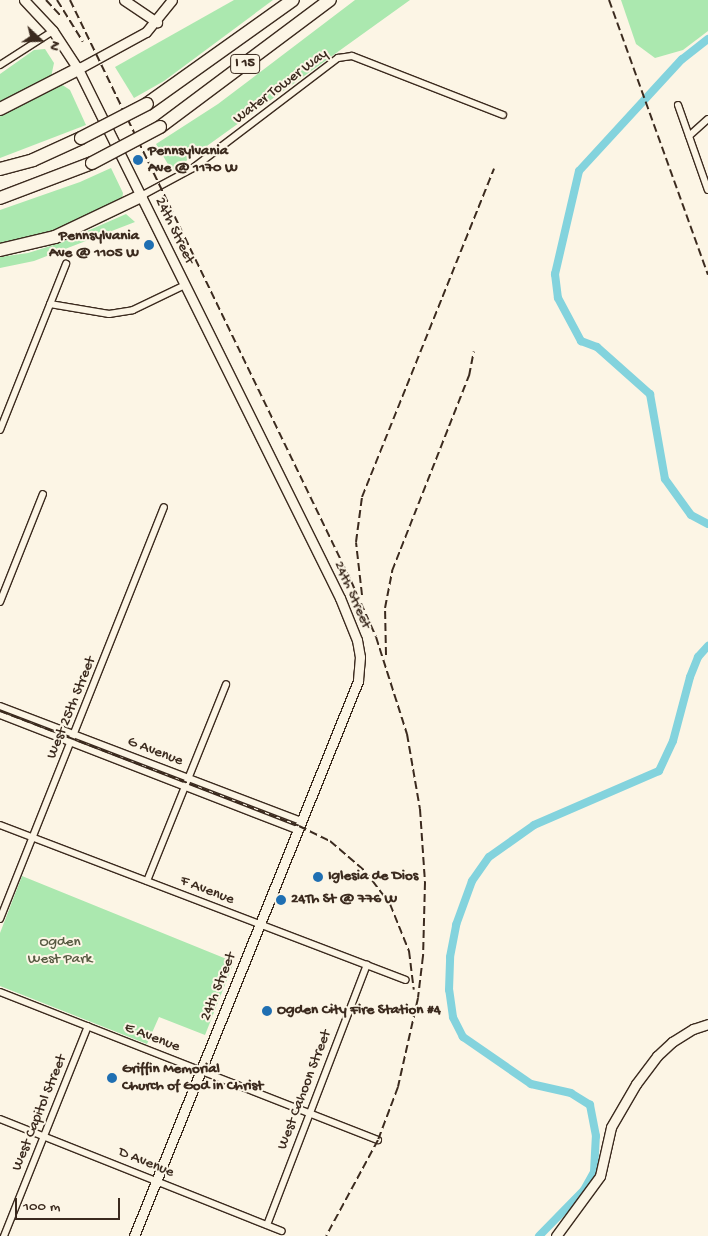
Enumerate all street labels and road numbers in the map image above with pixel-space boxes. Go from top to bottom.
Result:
street label: Water Tower Way [230,45,332,129]
road number: I 15 [230,52,260,76]
street label: 24th Street [150,195,198,267]
street label: 24th Street [329,558,375,632]
street label: West 25th Street [43,654,101,762]
street label: G Avenue [125,733,185,771]
street label: F Avenue [177,873,237,909]
street label: 24th Street [197,950,241,1024]
street label: E Avenue [122,1019,182,1057]
street label: West Cahoon Street [274,1028,336,1152]
street label: West Capitol Street [9,1052,71,1174]
street label: D Avenue [116,1144,176,1182]

